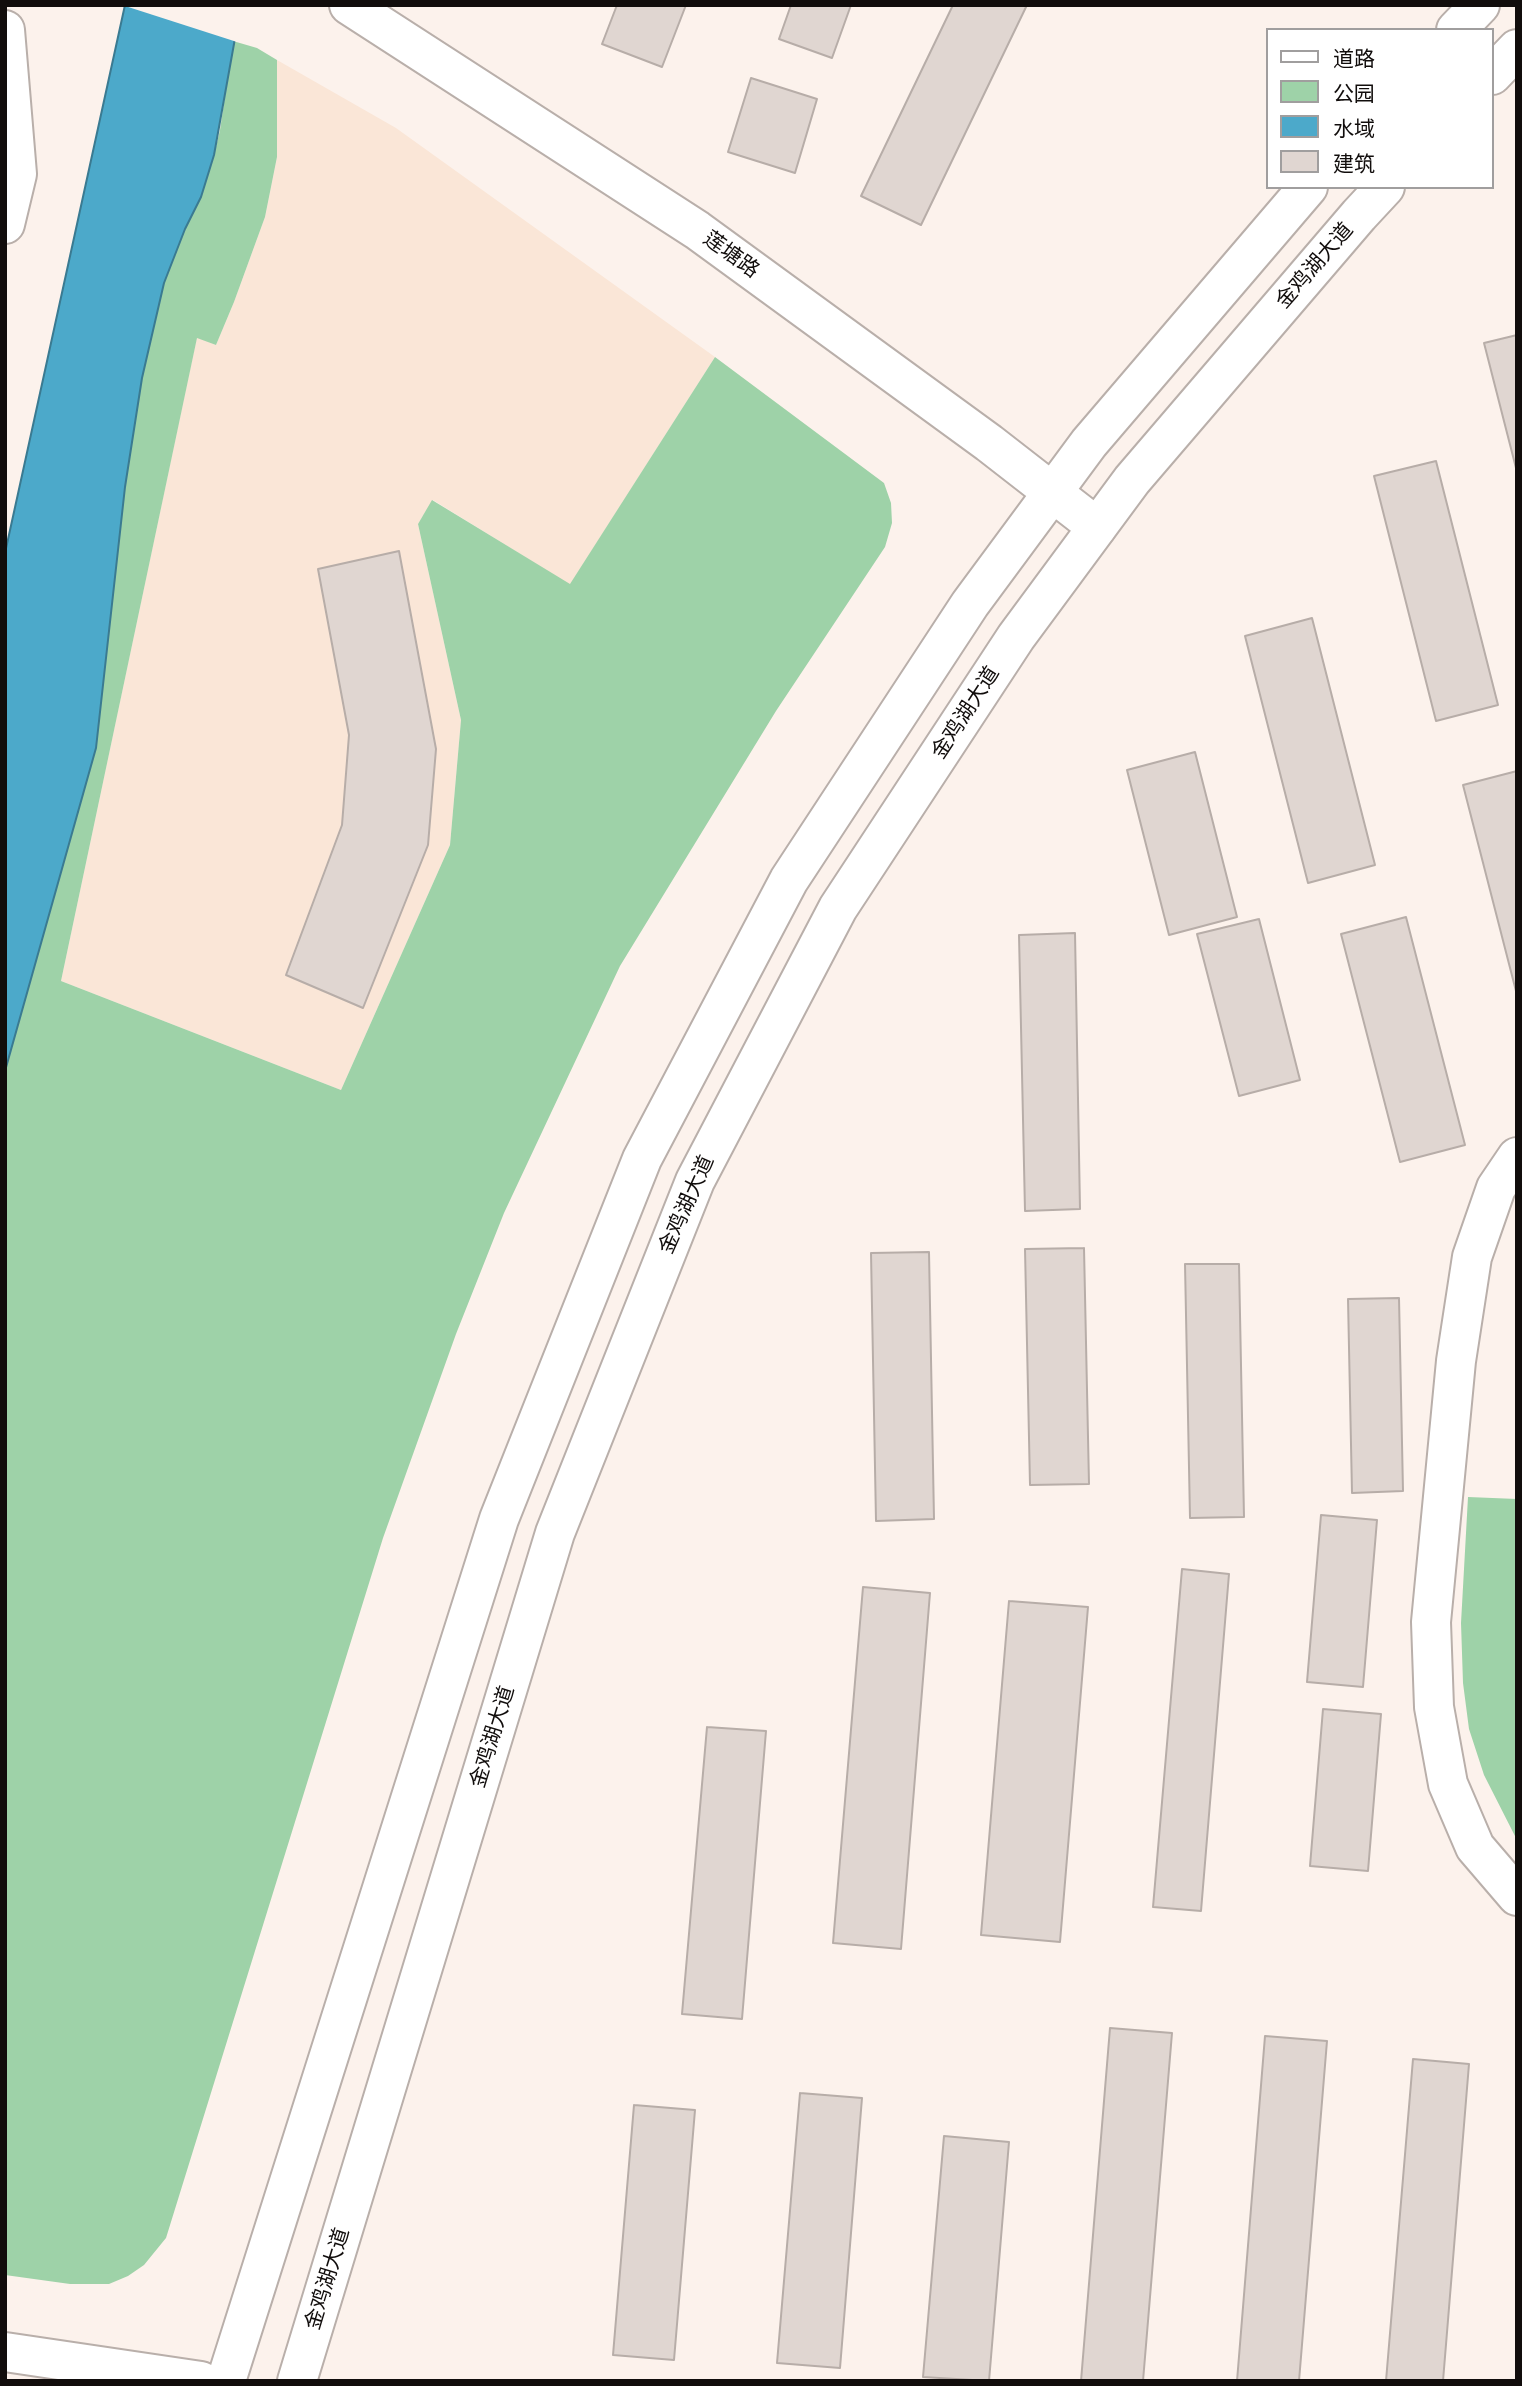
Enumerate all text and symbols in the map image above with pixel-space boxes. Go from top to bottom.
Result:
legend [1266,28,1494,189]
text: 道路 [1333,44,1375,72]
text: 公园 [1333,79,1375,107]
text: 水域 [1333,114,1375,142]
text: 建筑 [1333,149,1375,177]
street label: 金鸡湖大道 [1271,218,1359,314]
street label: 莲塘路 [698,226,764,284]
street label: 金鸡湖大道 [927,662,1005,764]
street label: 金鸡湖大道 [654,1152,720,1258]
street label: 金鸡湖大道 [466,1683,520,1791]
street label: 金鸡湖大道 [301,2225,355,2333]

